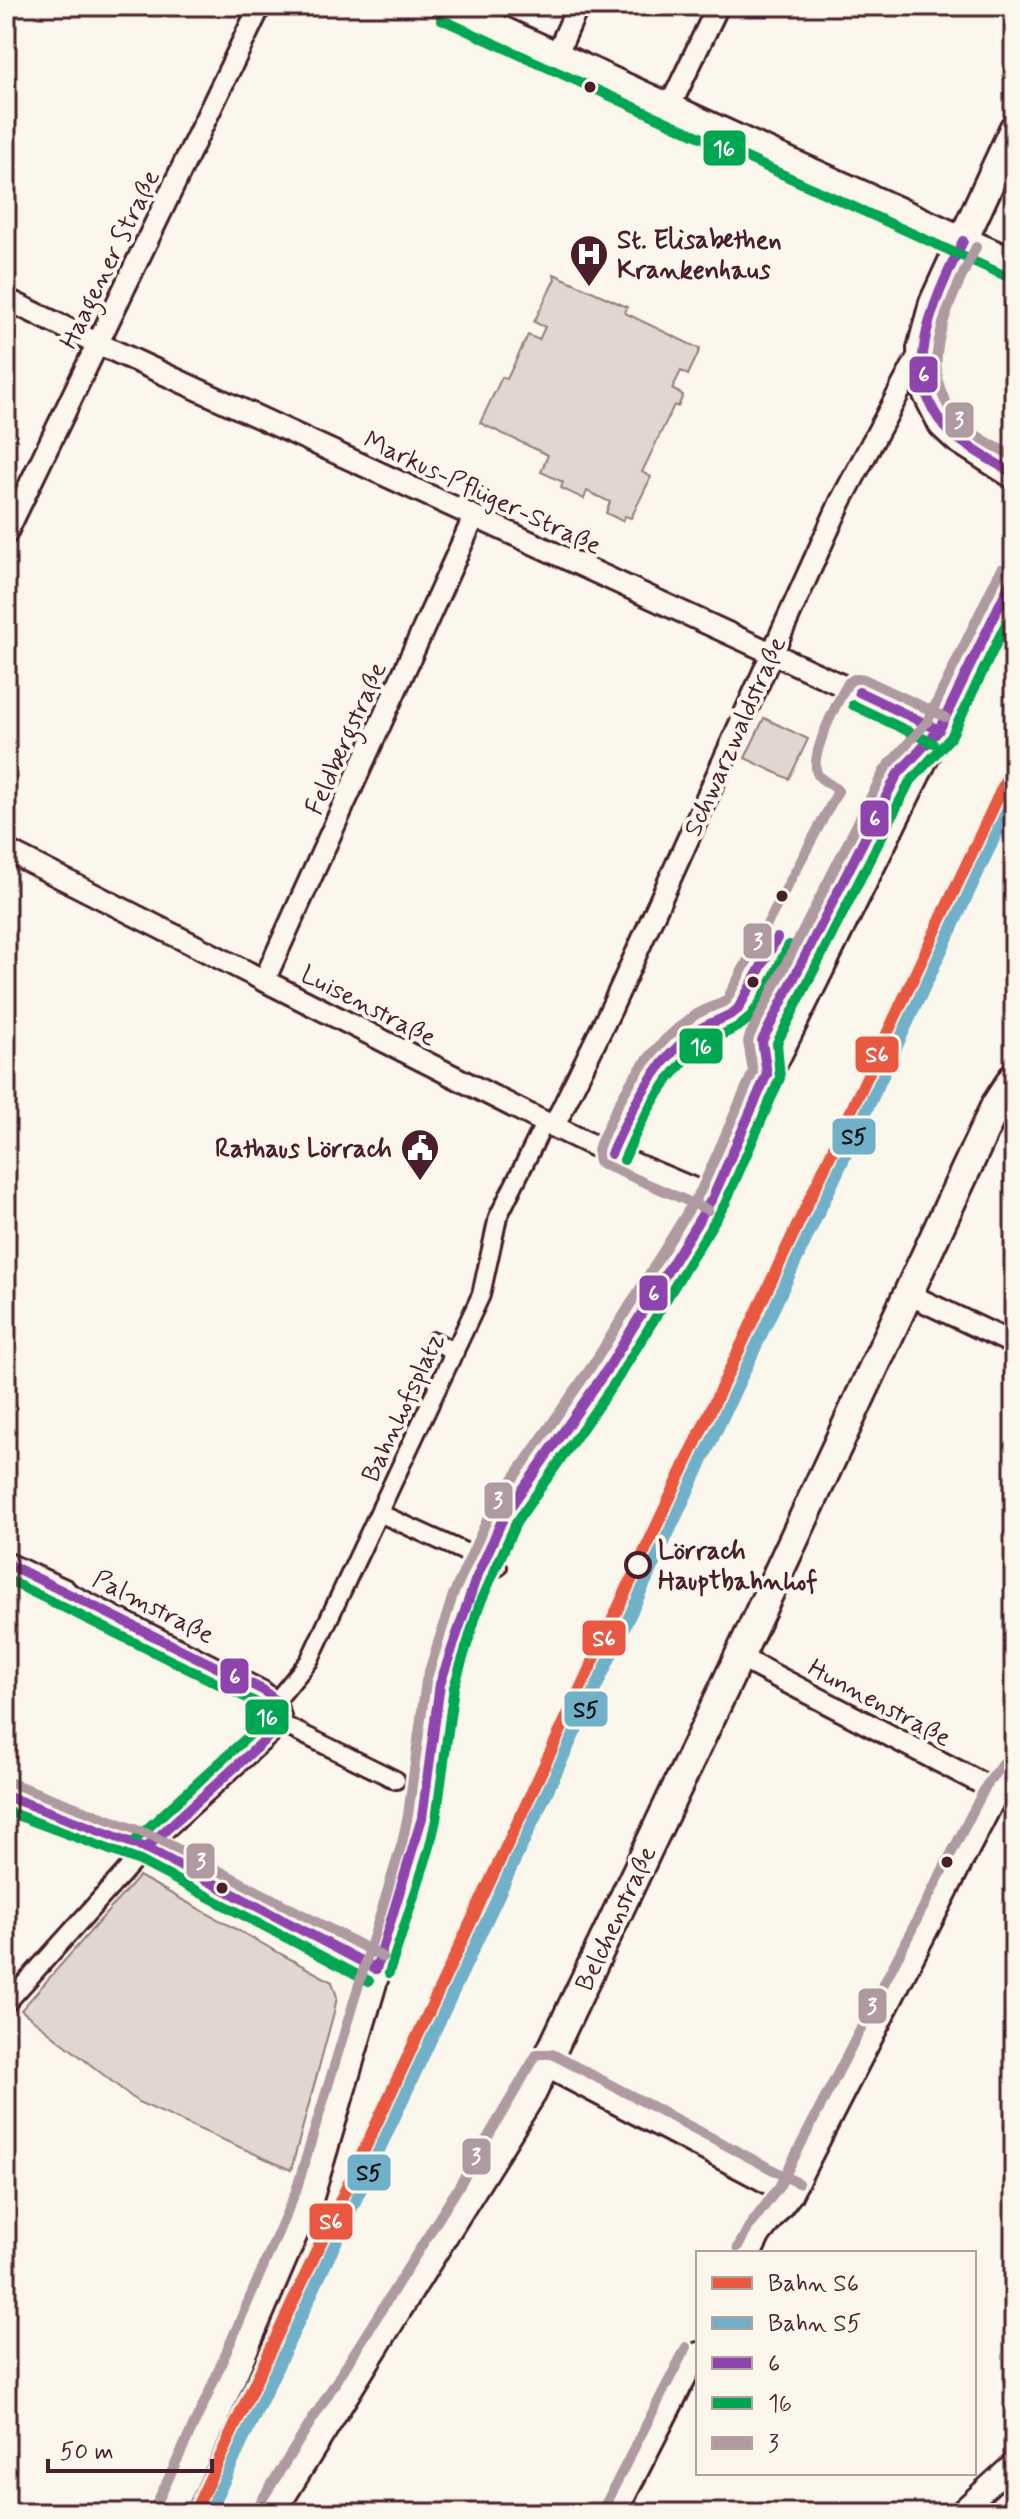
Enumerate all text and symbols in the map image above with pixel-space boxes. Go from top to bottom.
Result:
unlabelled marker [582,79,598,95]
line badge: 16 [702,129,747,167]
text: 16 [713,136,735,164]
street label: Haagener Straße [53,164,172,357]
place label: St. Elisabethen Krankenhaus [617,224,782,288]
hospital icon: St. Elisabethen Krankenhaus [568,233,610,288]
line badge: 6 [908,355,939,394]
text: 6 [918,362,930,390]
line badge: 3 [944,401,975,439]
text: 3 [954,408,964,436]
street label: Markus-Pflüger-Straße [358,424,607,564]
street label: Schwarzwaldstraße [677,631,795,842]
street label: Feldbergstraße [298,657,398,822]
line badge: 6 [859,799,890,838]
text: 6 [869,806,881,834]
unlabelled marker [774,888,790,904]
line badge: 3 [742,922,773,960]
text: 3 [753,929,763,957]
street label: Luisenstraße [295,958,442,1055]
unlabelled marker [745,974,761,990]
line badge: 16 [678,1027,724,1065]
text: 16 [690,1034,712,1062]
line badge: S6 [854,1035,900,1074]
text: S6 [865,1042,889,1070]
line badge: S5 [831,1117,877,1156]
text: S5 [841,1124,867,1152]
public building icon: Rathaus Lörrach [399,1127,441,1182]
place label: Rathaus Lörrach [215,1133,392,1167]
line badge: 6 [638,1274,669,1312]
text: 6 [648,1281,660,1309]
street label: Bahnhofsplatz [354,1328,453,1488]
line badge: 3 [483,1481,514,1520]
text: 3 [493,1488,503,1516]
place label: Lörrach Hauptbahnhof [658,1535,817,1599]
marker: Lörrach Hauptbahnhof [625,1552,651,1578]
street label: Palmstraße [87,1563,220,1653]
line badge: S6 [581,1619,627,1657]
text: S6 [592,1626,616,1654]
street label: Hunnenstraße [801,1652,957,1756]
line badge: 6 [219,1657,250,1695]
text: 6 [229,1664,241,1692]
line badge: S5 [563,1690,609,1728]
text: S5 [573,1697,599,1725]
line badge: 16 [244,1698,290,1736]
text: 16 [256,1705,278,1733]
street label: Belchenstraße [568,1841,665,1997]
line badge: 3 [185,1842,216,1880]
text: 3 [196,1849,206,1877]
unlabelled marker [939,1854,955,1870]
unlabelled marker [214,1880,230,1896]
line badge: 3 [857,1987,888,2025]
text: 3 [867,1994,877,2022]
line badge: 3 [461,2137,492,2176]
text: 3 [471,2144,481,2172]
line badge: S5 [346,2153,392,2192]
text: S5 [356,2160,382,2188]
line badge: S6 [308,2202,354,2241]
text: S6 [319,2209,343,2237]
legend [696,2251,976,2475]
text: Bahn S6 [768,2269,859,2300]
text: Bahn S5 [768,2309,861,2340]
text: 6 [768,2349,780,2380]
text: 16 [768,2389,792,2420]
scale bar [48,2423,212,2473]
text: 3 [768,2429,779,2460]
text: 50 m [60,2437,114,2468]

